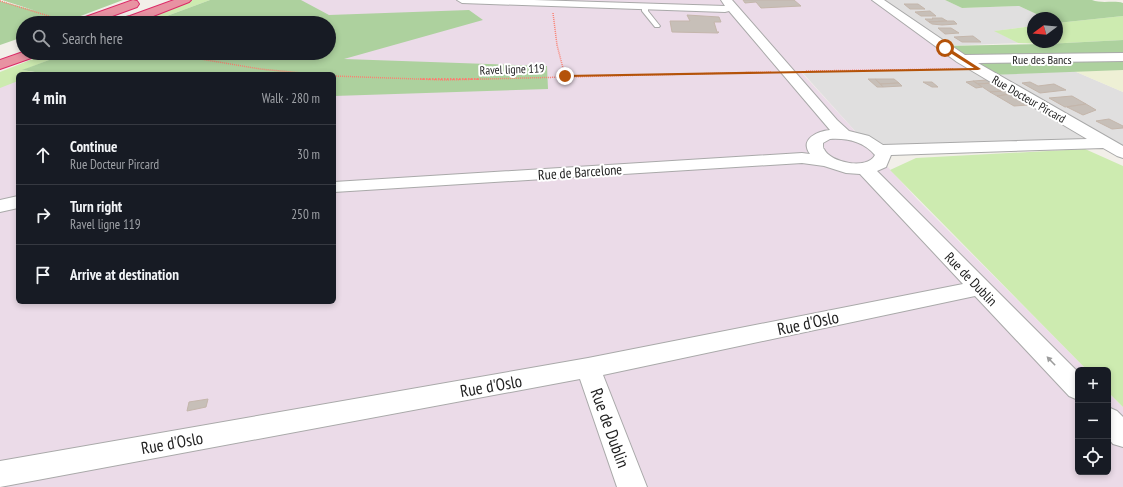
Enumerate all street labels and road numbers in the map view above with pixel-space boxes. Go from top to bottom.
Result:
street label: Rue des Bancs [1012,52,1072,67]
street label: Ravel ligne 119 [479,60,545,78]
street label: Rue Docteur Pircard [990,72,1068,126]
street label: Rue de Barcelone [537,160,623,184]
street label: Rue de Dublin [941,248,1001,310]
street label: Rue d'Oslo [775,306,841,340]
street label: Rue d'Oslo [458,370,524,402]
street label: Rue de Dublin [585,385,635,471]
street label: Rue d'Oslo [139,427,205,459]

